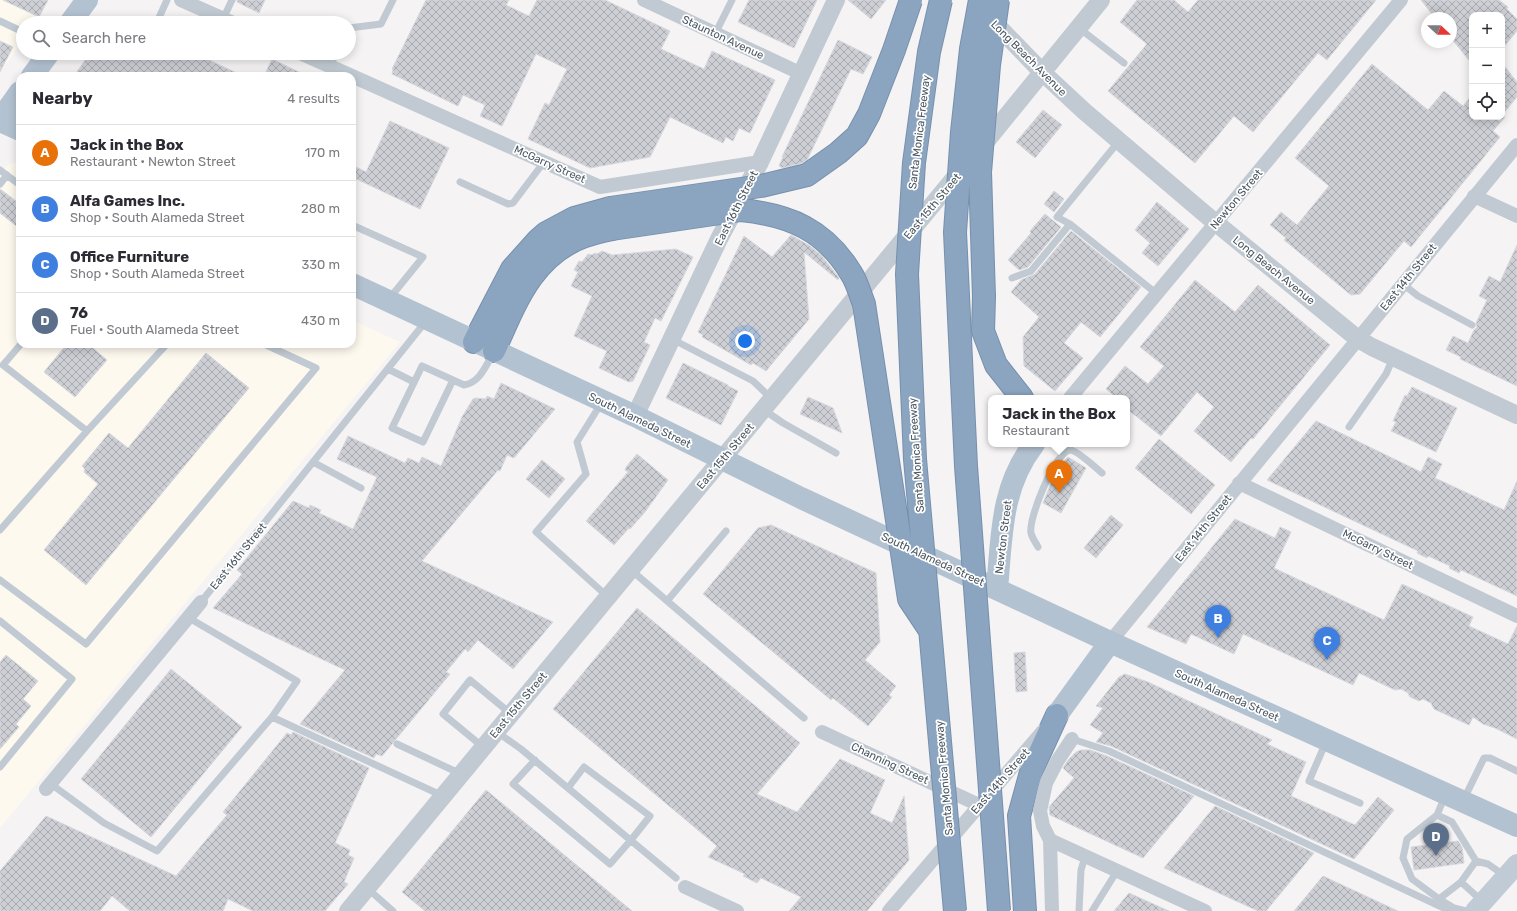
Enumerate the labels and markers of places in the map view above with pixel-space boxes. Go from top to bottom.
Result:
pin: A [1046,460,1072,493]
pin: B [1205,605,1231,638]
pin: C [1314,627,1340,660]
pin: D [1423,823,1449,856]

